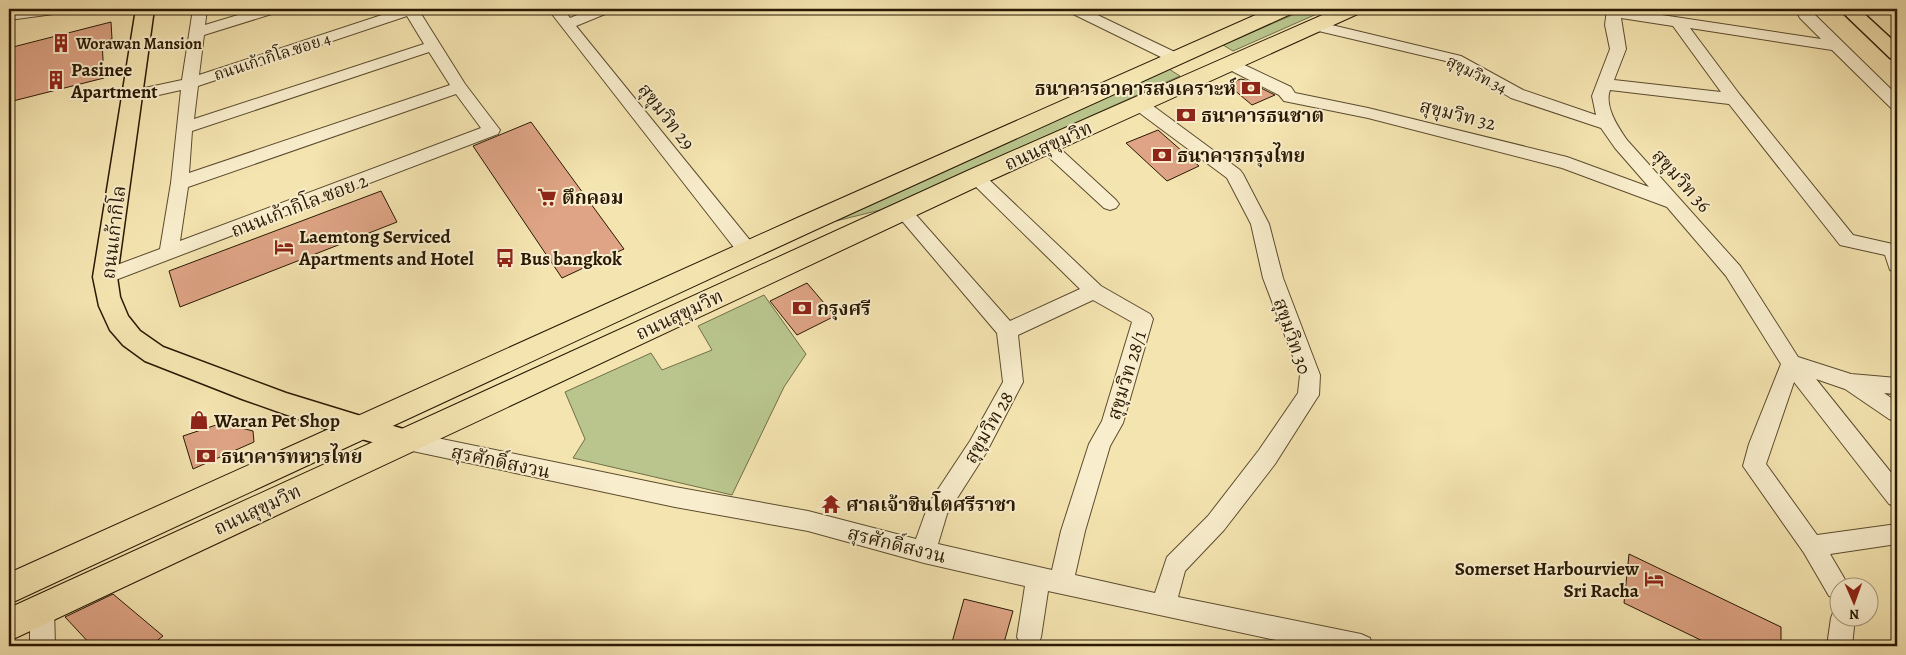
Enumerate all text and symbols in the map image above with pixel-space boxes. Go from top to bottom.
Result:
street label: ถนนเก้ากิโล ซอย 4 [211,28,334,86]
building icon: Worawan Mansion [50,32,72,54]
place label: Worawan Mansion [75,33,202,55]
street label: สุขุมวิท 34 [1443,50,1511,99]
place label: Pasinee Apartment [70,57,158,105]
building icon: Pasinee Apartment [45,69,67,91]
place label: ธนาคารอาคารสงเคราะห์ [1035,76,1237,102]
bank icon: ธนาคารอาคารสงเคราะห์ [1240,77,1262,99]
street label: สุขุมวิท 29 [632,78,701,156]
street label: สุขุมวิท 32 [1417,93,1499,137]
place label: ธนาคารธนชาต [1201,103,1324,129]
bank icon: ธนาคารธนชาต [1175,104,1197,126]
street label: ถนนสุขุมวิท [1000,115,1096,177]
place label: ธนาคารกรุงไทย [1177,142,1305,169]
street label: สุขุมวิท 36 [1646,143,1717,218]
bank icon: ธนาคารกรุงไทย [1151,144,1173,166]
street label: ถนนเก้ากิโล ซอย 2 [226,166,372,244]
street label: ถนนเก้ากิโล [93,184,133,280]
place label: ตึกคอม [562,185,623,211]
supermarket icon: ตึกคอม [536,186,558,208]
place label: Laemtong Serviced Apartments and Hotel [298,224,474,272]
hotel icon: Laemtong Serviced Apartments and Hotel [273,236,295,258]
place label: Bus bangkok [520,246,622,272]
bus stop icon: Bus bangkok [494,247,516,269]
street label: ถนนสุขุมวิท [631,283,727,346]
street label: สุขุมวิท 30 [1267,295,1317,378]
place label: กรุงศรี [817,296,871,322]
bank icon: กรุงศรี [791,297,813,319]
street label: สุขุมวิท 28/1 [1101,327,1153,423]
street label: สุขุมวิท 28 [958,387,1020,468]
place label: Waran Pet Shop [213,408,340,434]
shop icon: Waran Pet Shop [188,409,210,431]
street label: สุรศักดิ์สงวน [449,437,553,485]
place label: ธนาคารทหารไทย [221,443,362,470]
bank icon: ธนาคารทหารไทย [195,445,217,467]
street label: ถนนสุขุมวิท [209,478,305,541]
place label: ศาลเจ้าชินโตศรีราชา [846,491,1016,518]
temple icon: ศาลเจ้าชินโตศรีราชา [820,493,842,515]
street label: สุรศักดิ์สงวน [845,519,949,570]
place label: Somerset Harbourview Sri Racha [1455,556,1640,604]
hotel icon: Somerset Harbourview Sri Racha [1643,568,1665,590]
north arrow [1828,578,1878,628]
text: N [1849,605,1860,624]

